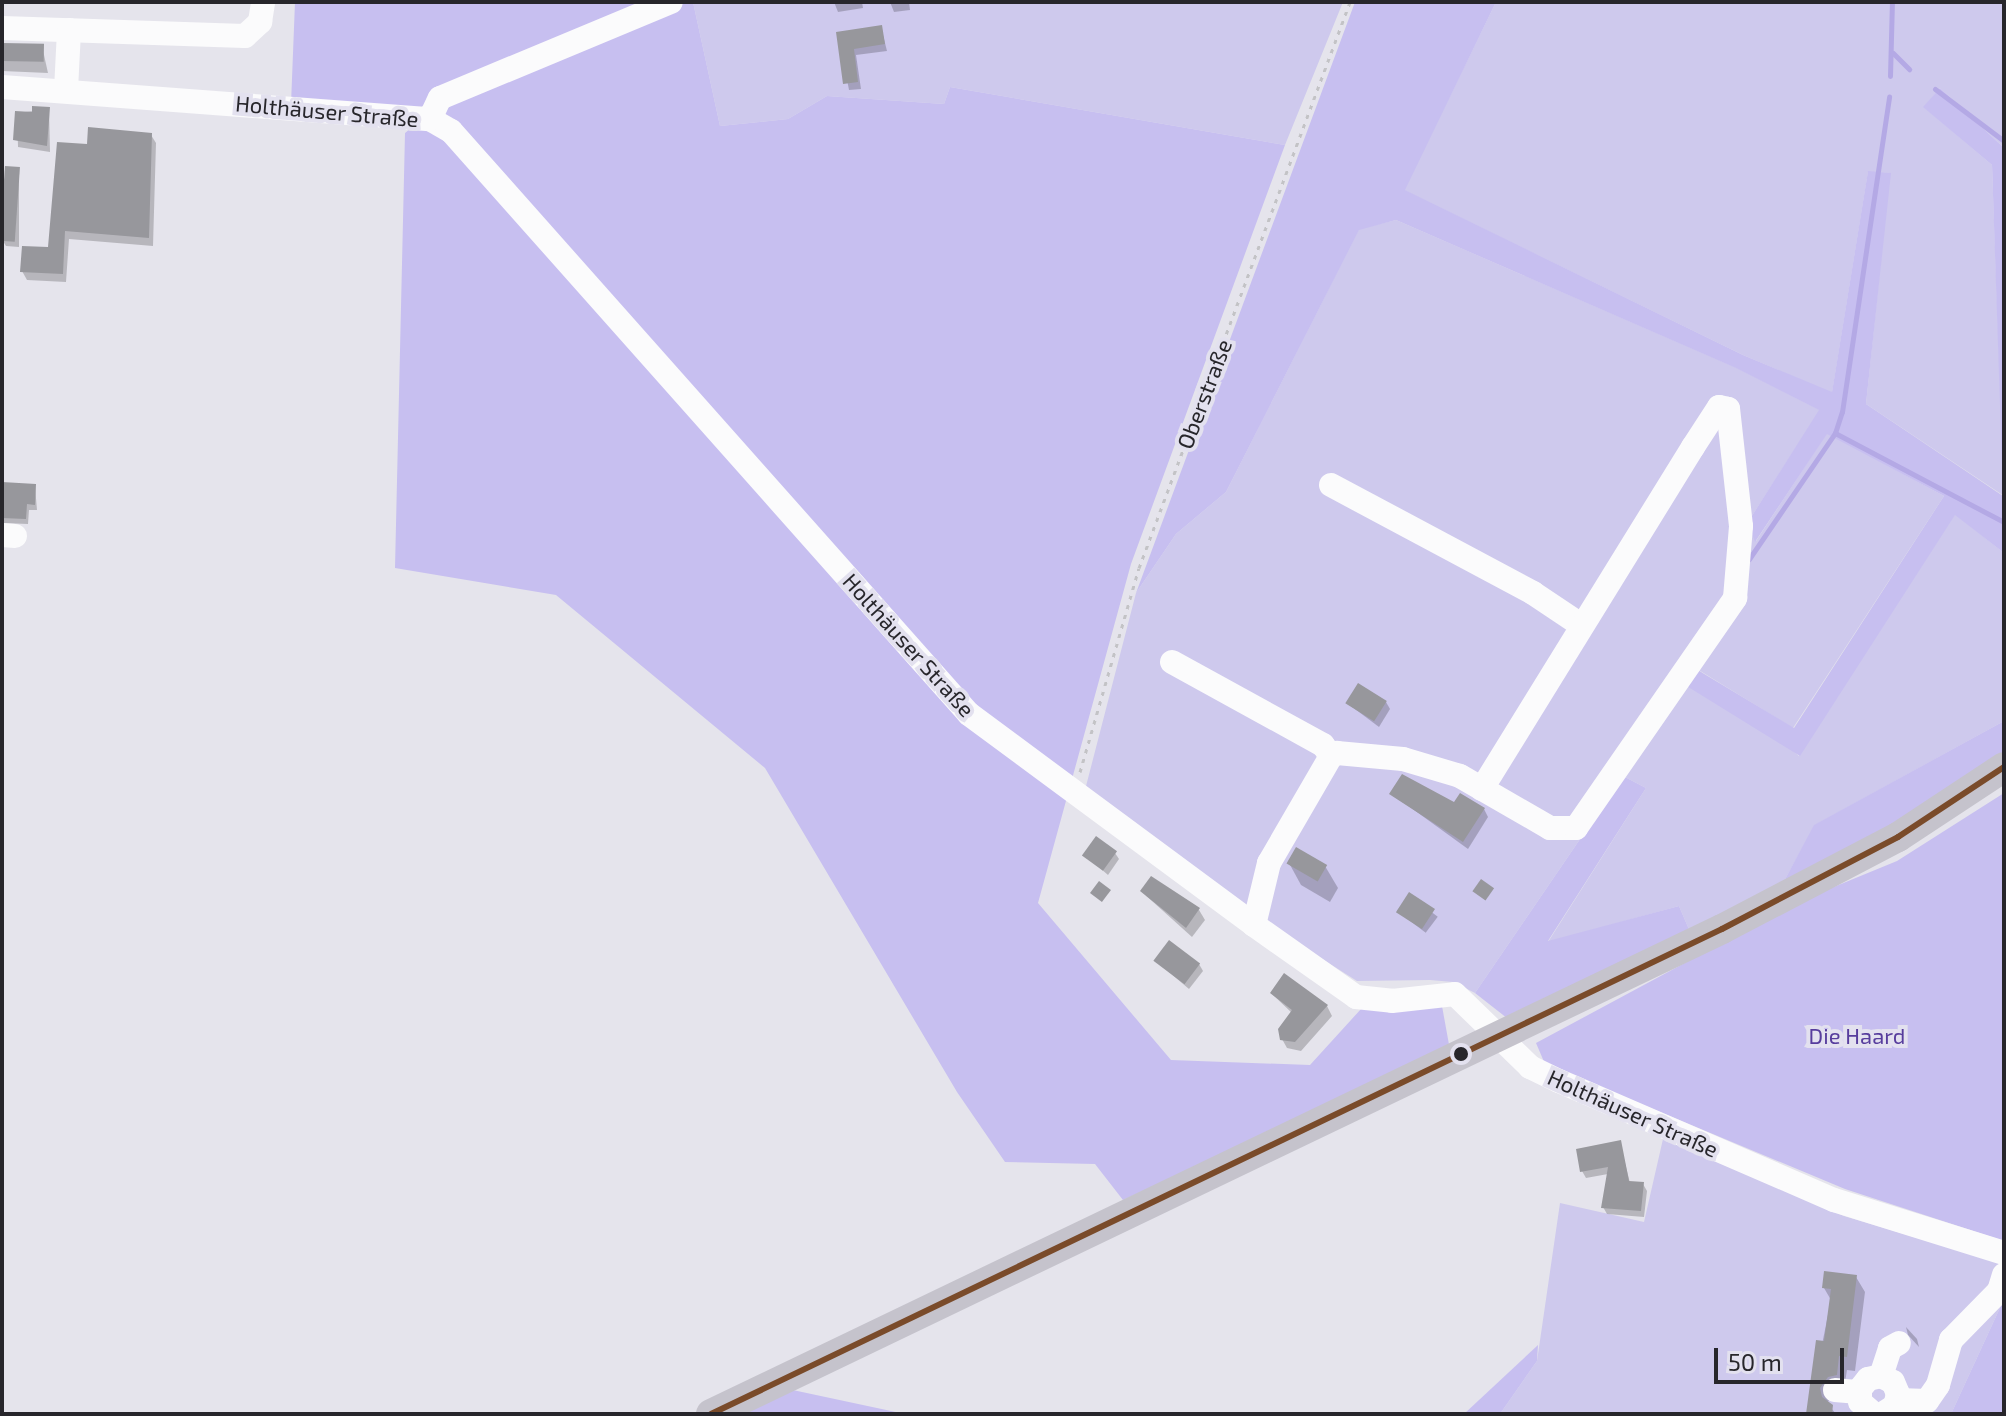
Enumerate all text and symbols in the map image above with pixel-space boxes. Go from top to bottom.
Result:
street label: Holthäuser Straße [234,90,420,132]
street label: Oberstraße [1171,336,1237,452]
street label: Holthäuser Straße [838,568,980,722]
park label: Die Haard [1809,1023,1905,1049]
unlabelled marker [1453,1046,1469,1062]
street label: Holthäuser Straße [1543,1063,1723,1163]
scale bar [1718,1332,1848,1382]
text: 50 m [1728,1347,1782,1376]

